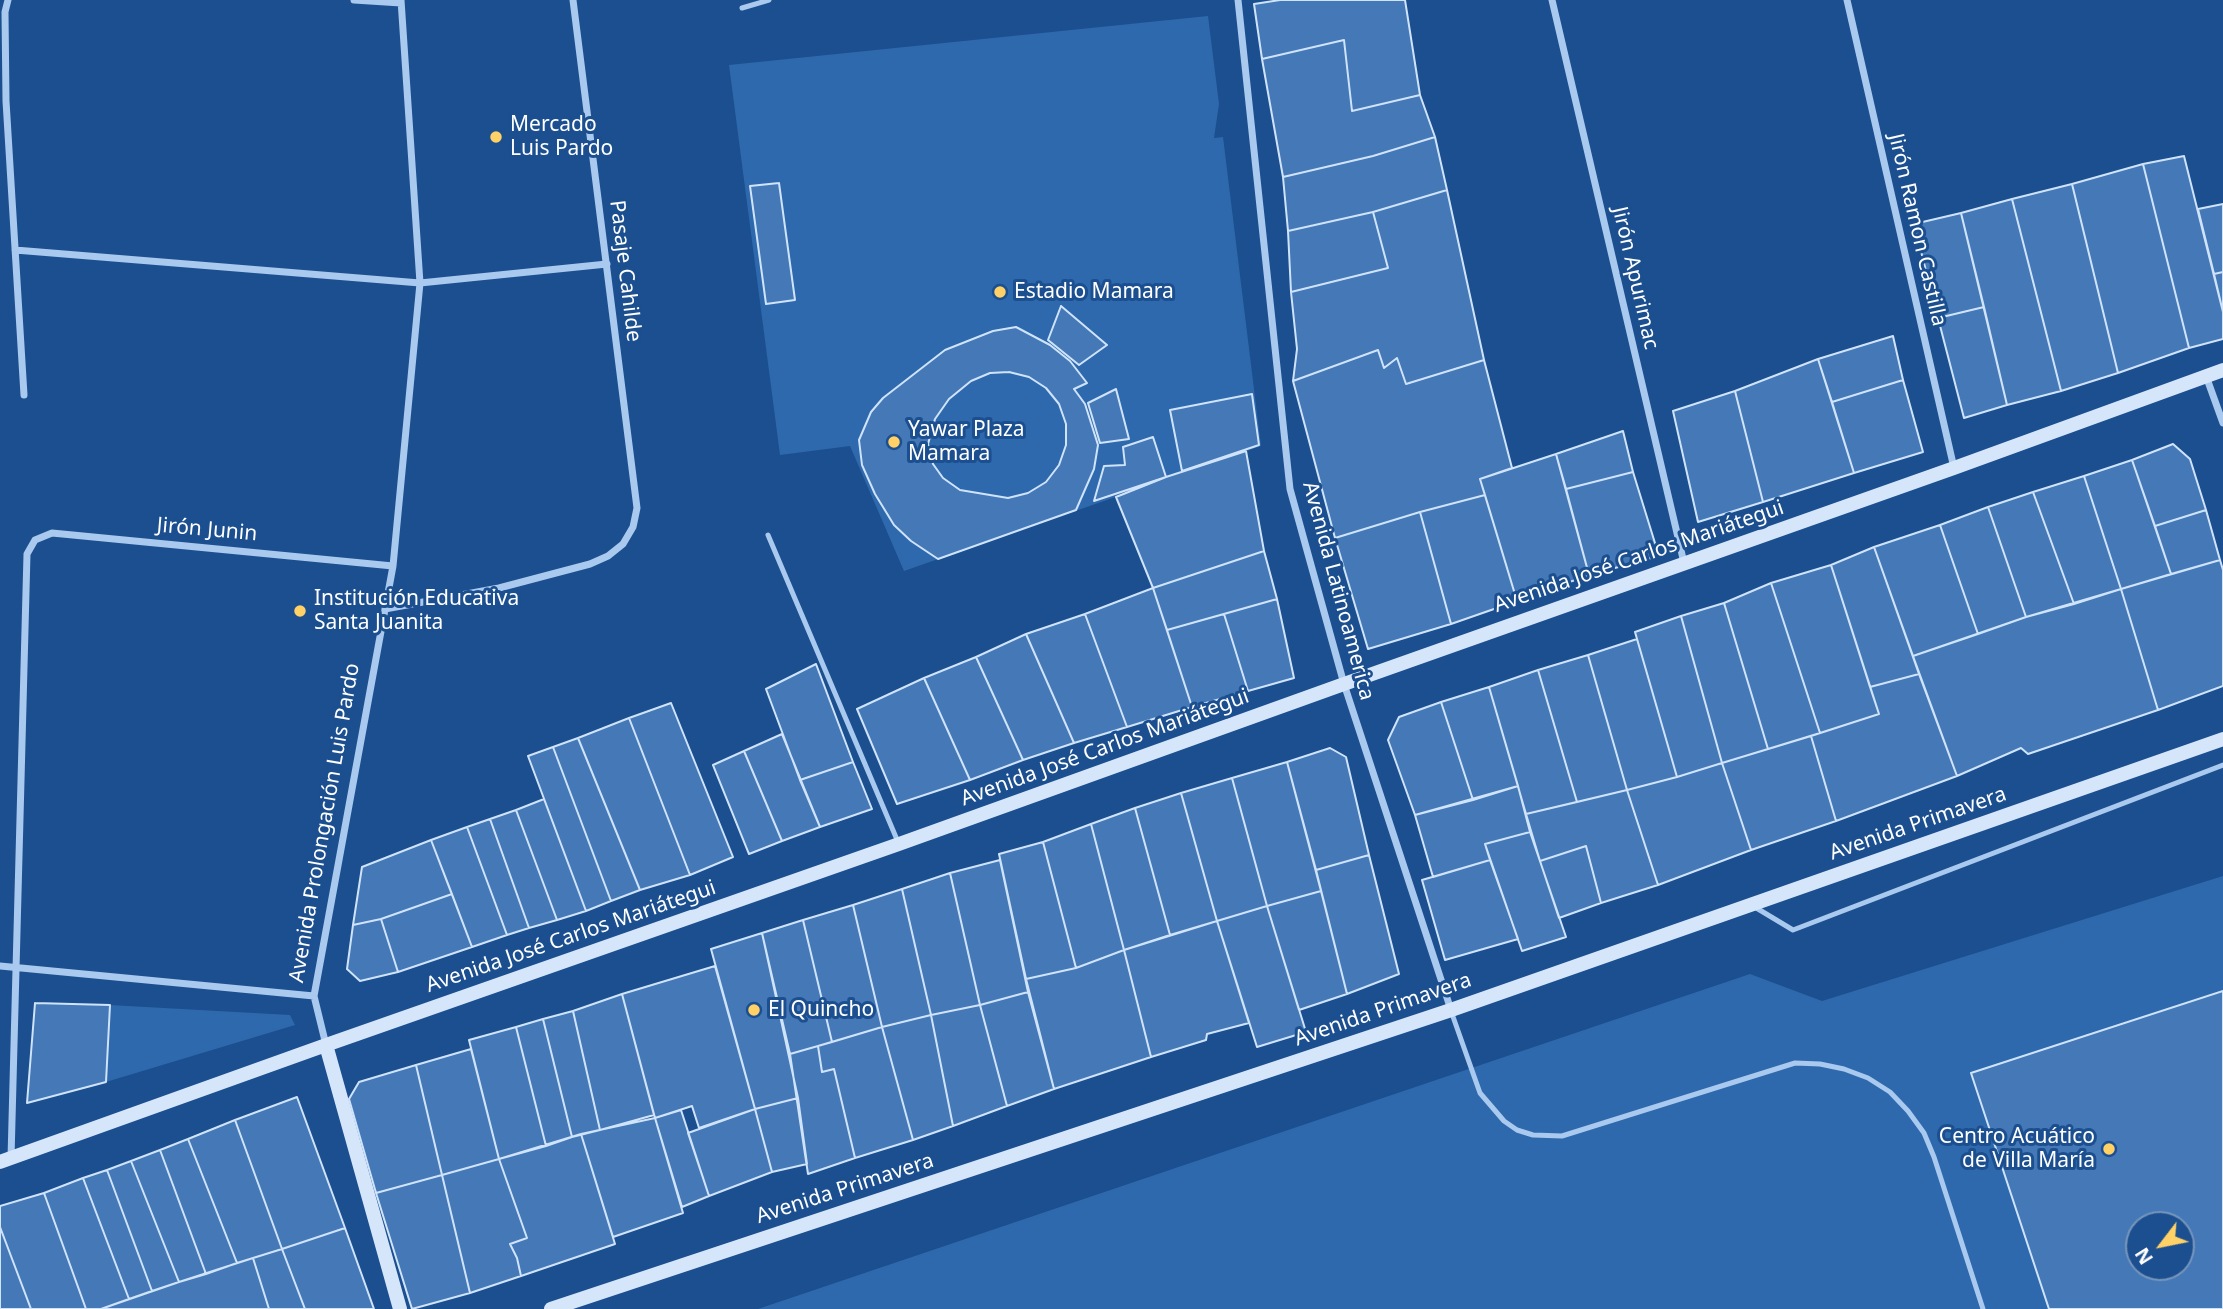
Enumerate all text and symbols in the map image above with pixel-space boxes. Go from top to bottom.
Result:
place label: Mercado Luis Pardo [510,112,613,162]
marker: Mercado Luis Pardo [488,129,504,145]
street label: Jirón Ramon Castilla [1883,131,1951,329]
street label: Pasaje Cahilde [604,199,646,343]
street label: Jirón Apurimac [1606,204,1664,352]
place label: Estadio Mamara [1014,279,1174,305]
marker: Estadio Mamara [992,284,1008,300]
place label: Yawar Plaza Mamara [908,417,1025,467]
marker: Yawar Plaza Mamara [886,434,902,450]
street label: Avenida Latinoamerica [1297,479,1379,703]
street label: Avenida José Carlos Mariátegui [1491,495,1787,619]
street label: Jirón Junin [156,513,258,547]
place label: Institución Educativa Santa Juanita [314,586,519,636]
marker: Institución Educativa Santa Juanita [292,603,308,619]
street label: Avenida Prolongación Luis Pardo [284,661,366,985]
street label: Avenida José Carlos Mariátegui [957,684,1253,812]
street label: Avenida Primavera [1826,782,2010,866]
street label: Avenida José Carlos Mariátegui [423,875,719,999]
street label: Avenida Primavera [1291,968,1475,1052]
place label: El Quincho [768,997,874,1023]
marker: El Quincho [746,1002,762,1018]
place label: Centro Acuático de Villa María [1939,1124,2095,1174]
marker: Centro Acuático de Villa María [2101,1141,2117,1157]
street label: Avenida Primavera [753,1148,937,1230]
north arrow [2125,1211,2195,1281]
text: N [2129,1243,2159,1270]

